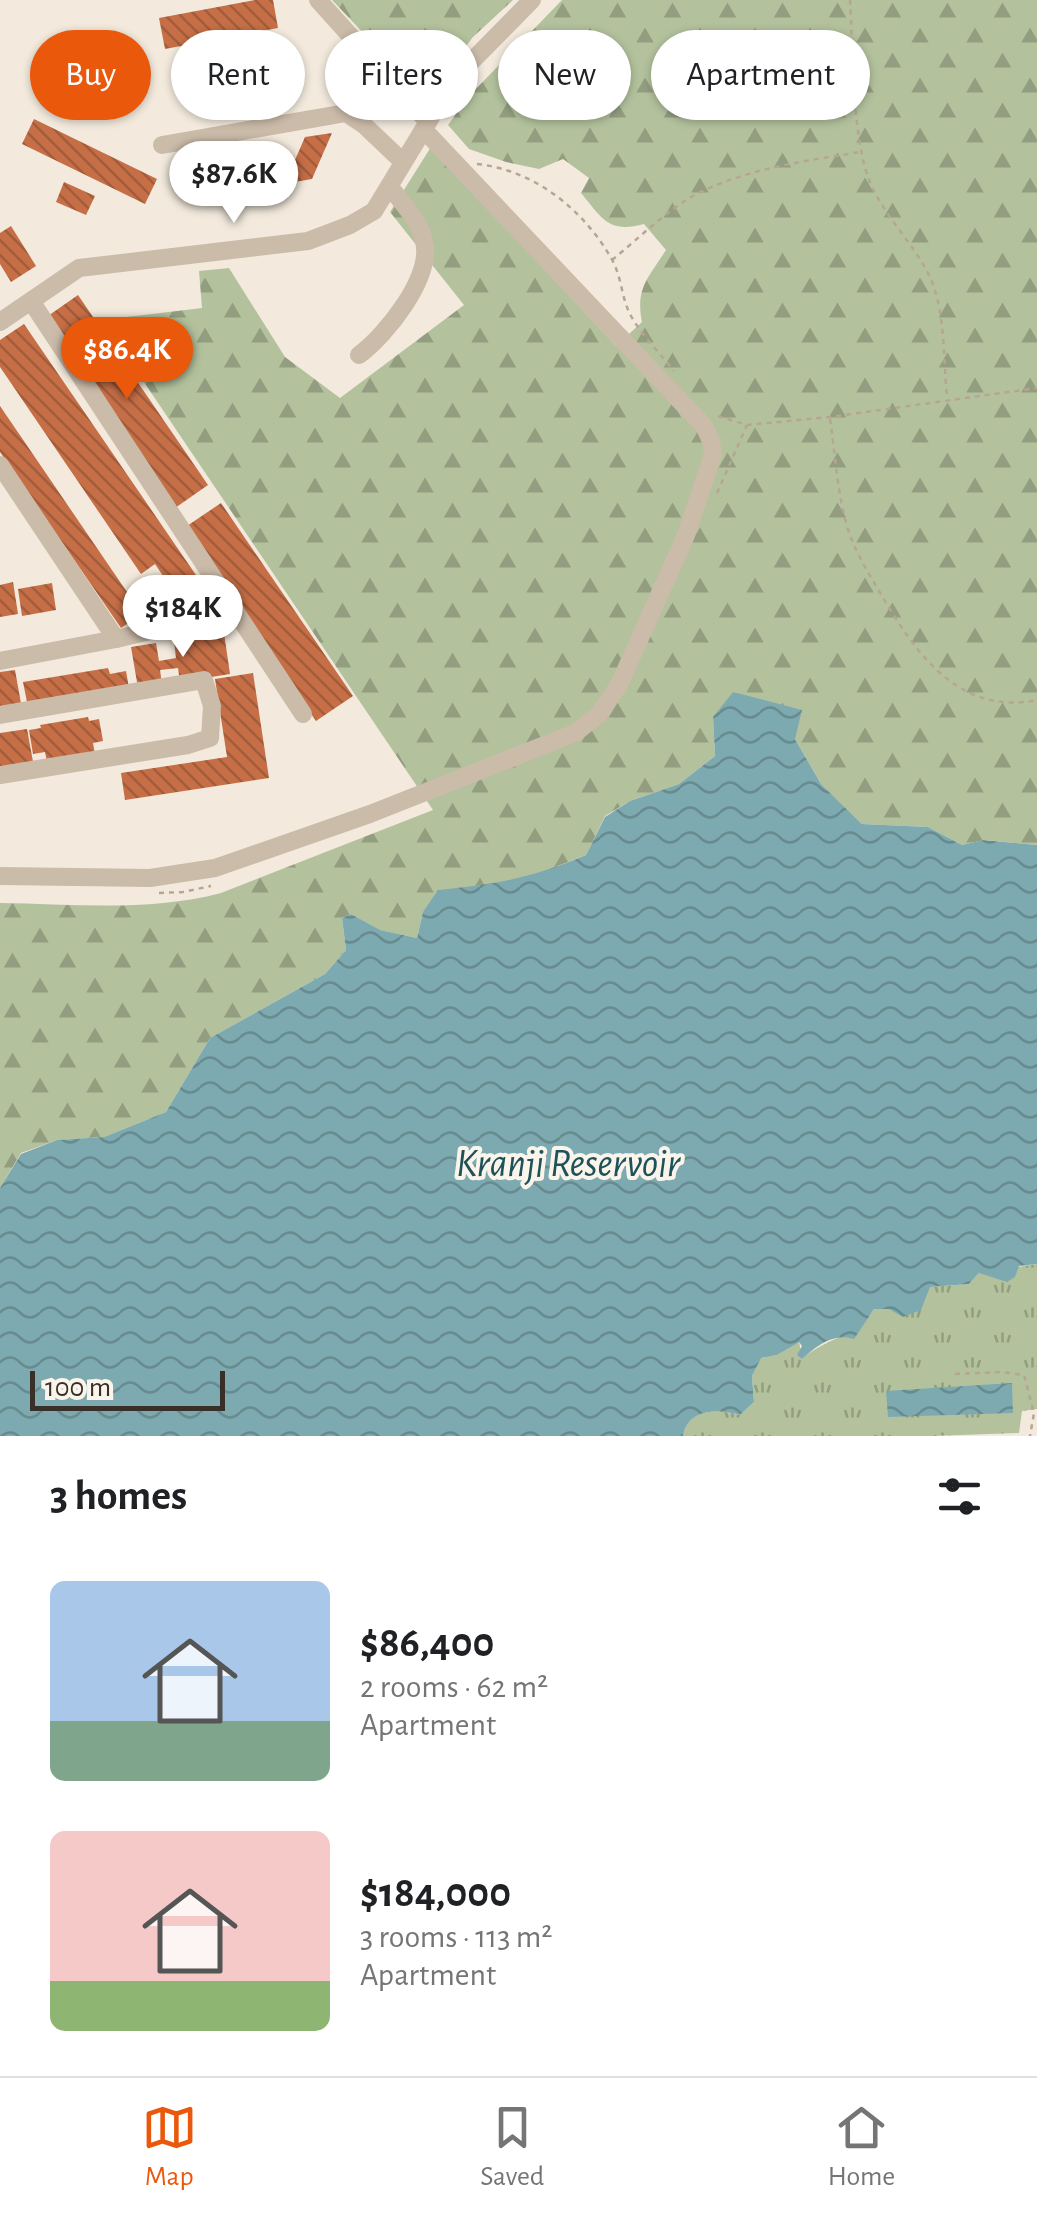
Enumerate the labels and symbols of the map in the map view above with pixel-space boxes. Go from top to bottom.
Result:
pin: $87.6K [153,141,315,226]
pin: $86.4K [46,317,208,402]
pin: $184K [113,575,253,660]
water label: Kranji Reservoir [456,1144,681,1186]
scale bar [30,1366,225,1410]

